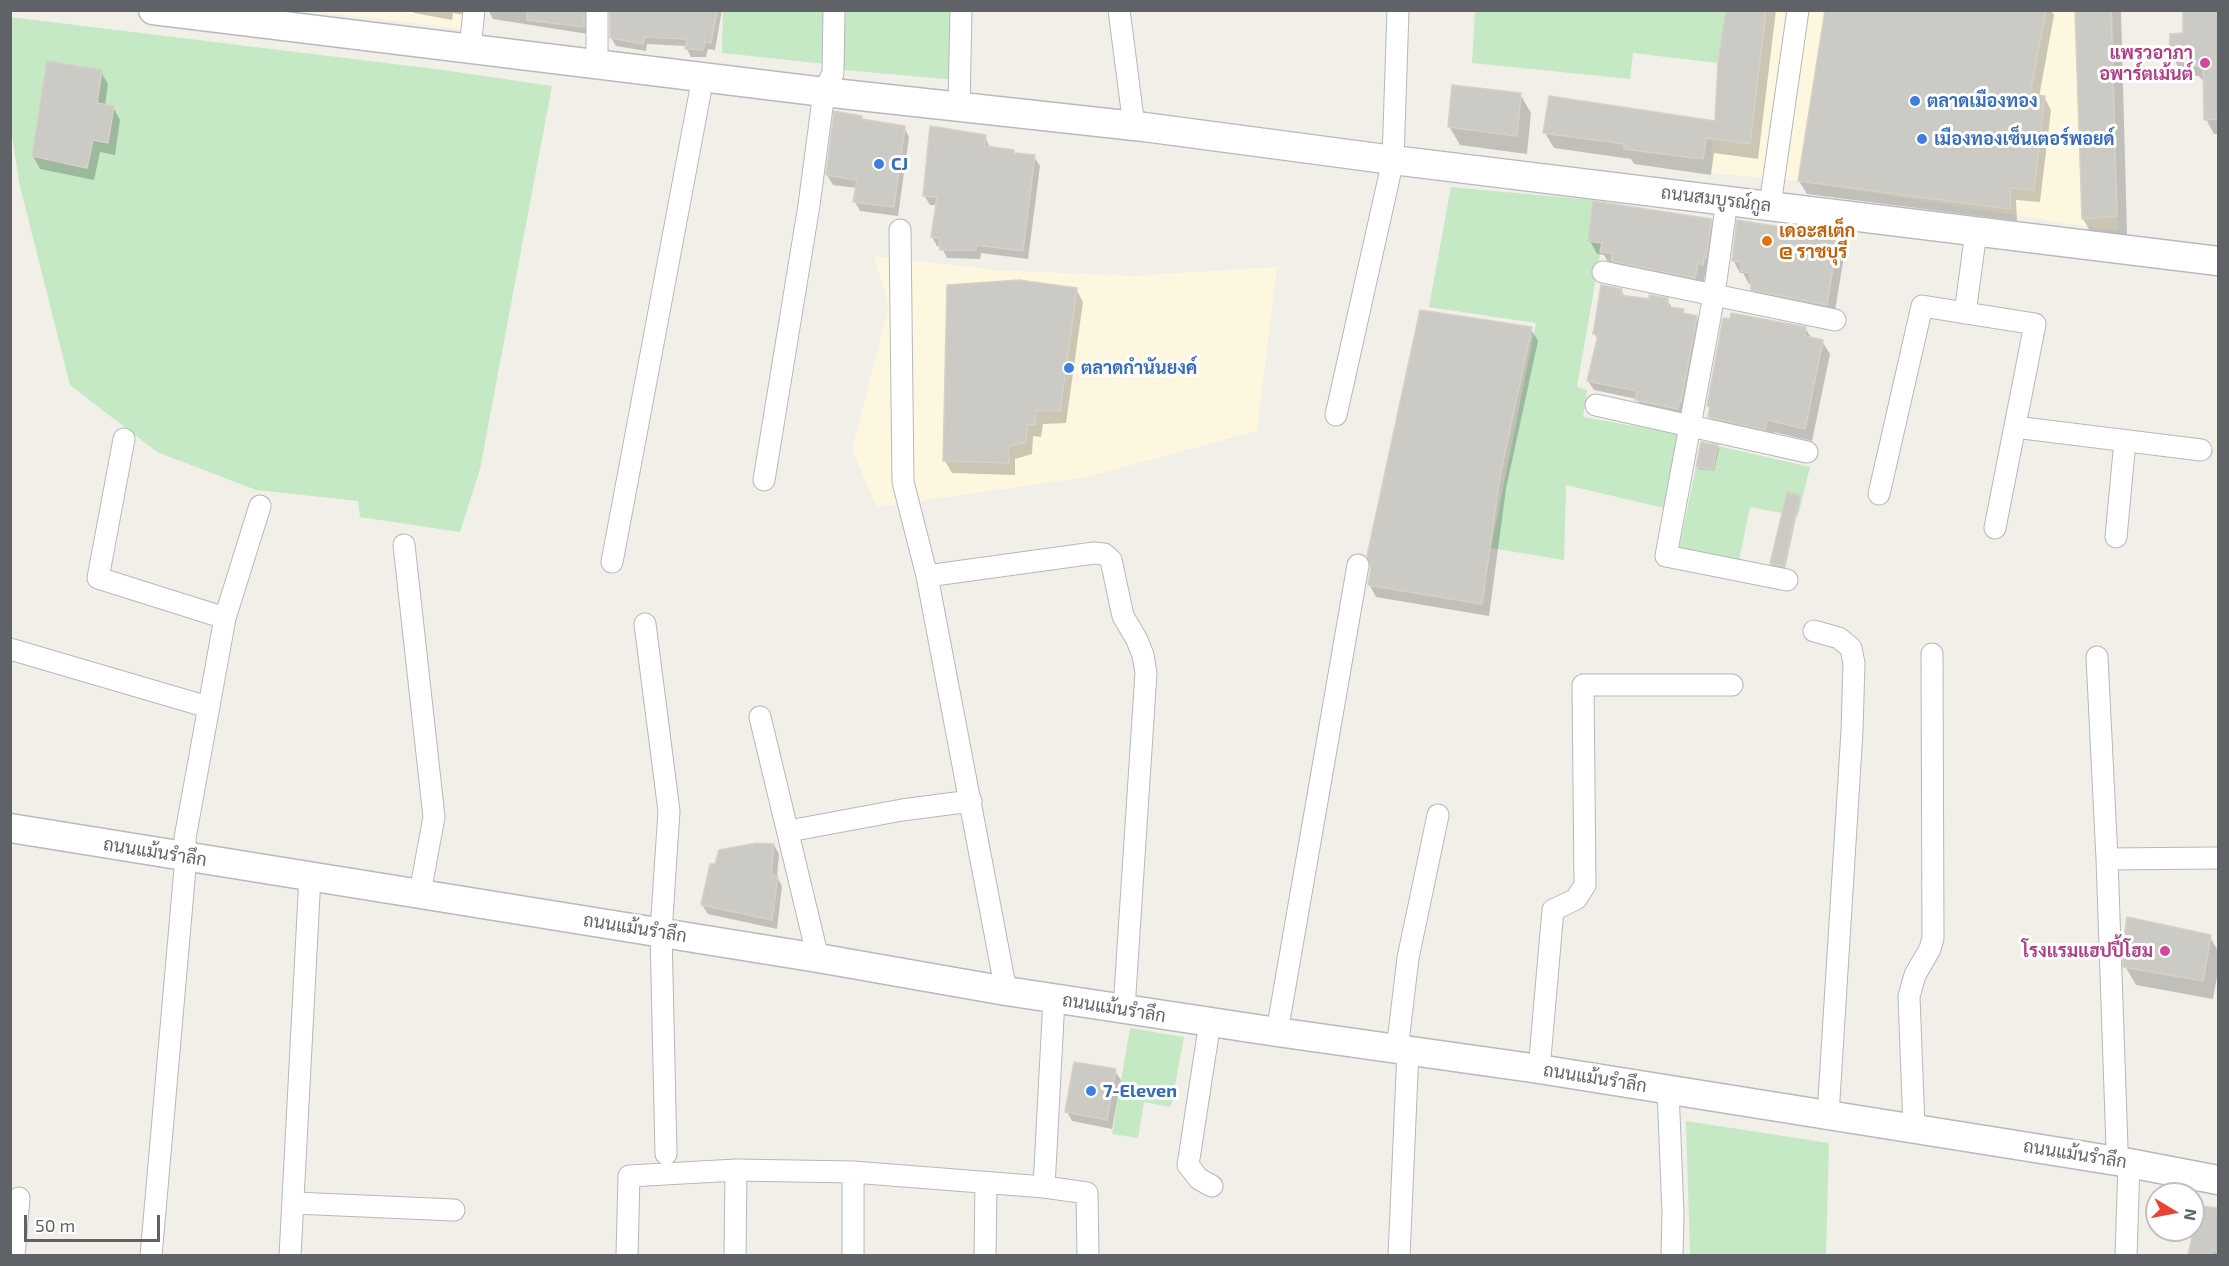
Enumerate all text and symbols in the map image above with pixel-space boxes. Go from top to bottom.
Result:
place label: แพรวอาภา อพาร์ตเม้นต์ [2099,42,2193,84]
marker: แพรวอาภา อพาร์ตเม้นต์ [2198,56,2212,70]
place label: ตลาดเมืองทอง [1927,90,2038,112]
marker: ตลาดเมืองทอง [1908,94,1922,108]
place label: เมืองทองเซ็นเตอร์พอยด์ [1934,128,2115,150]
marker: เมืองทองเซ็นเตอร์พอยด์ [1915,132,1929,146]
place label: CJ [891,153,908,175]
marker: CJ [872,157,886,171]
street label: ถนนสมบูรณ์กูล [1660,182,1772,216]
place label: เดอะสเต็ก @ ราชบุรี [1779,220,1855,262]
marker: เดอะสเต็ก @ ราชบุรี [1760,234,1774,248]
place label: ตลาดกำนันยงค์ [1081,357,1197,379]
marker: ตลาดกำนันยงค์ [1062,361,1076,375]
street label: ถนนแม้นรำลึก [102,833,208,871]
street label: ถนนแม้นรำลึก [582,909,688,947]
place label: โรงแรมแฮปปี้โฮม [2022,940,2153,962]
marker: โรงแรมแฮปปี้โฮม [2158,944,2172,958]
street label: ถนนแม้นรำลึก [1061,989,1167,1027]
street label: ถนนแม้นรำลึก [1542,1059,1648,1097]
place label: 7-Eleven [1103,1080,1177,1102]
marker: 7-Eleven [1084,1084,1098,1098]
street label: ถนนแม้นรำลึก [2022,1135,2128,1173]
north arrow [2145,1182,2205,1242]
scale bar [27,1203,164,1241]
text: N [2181,1208,2202,1222]
text: 50 m [35,1214,75,1236]

